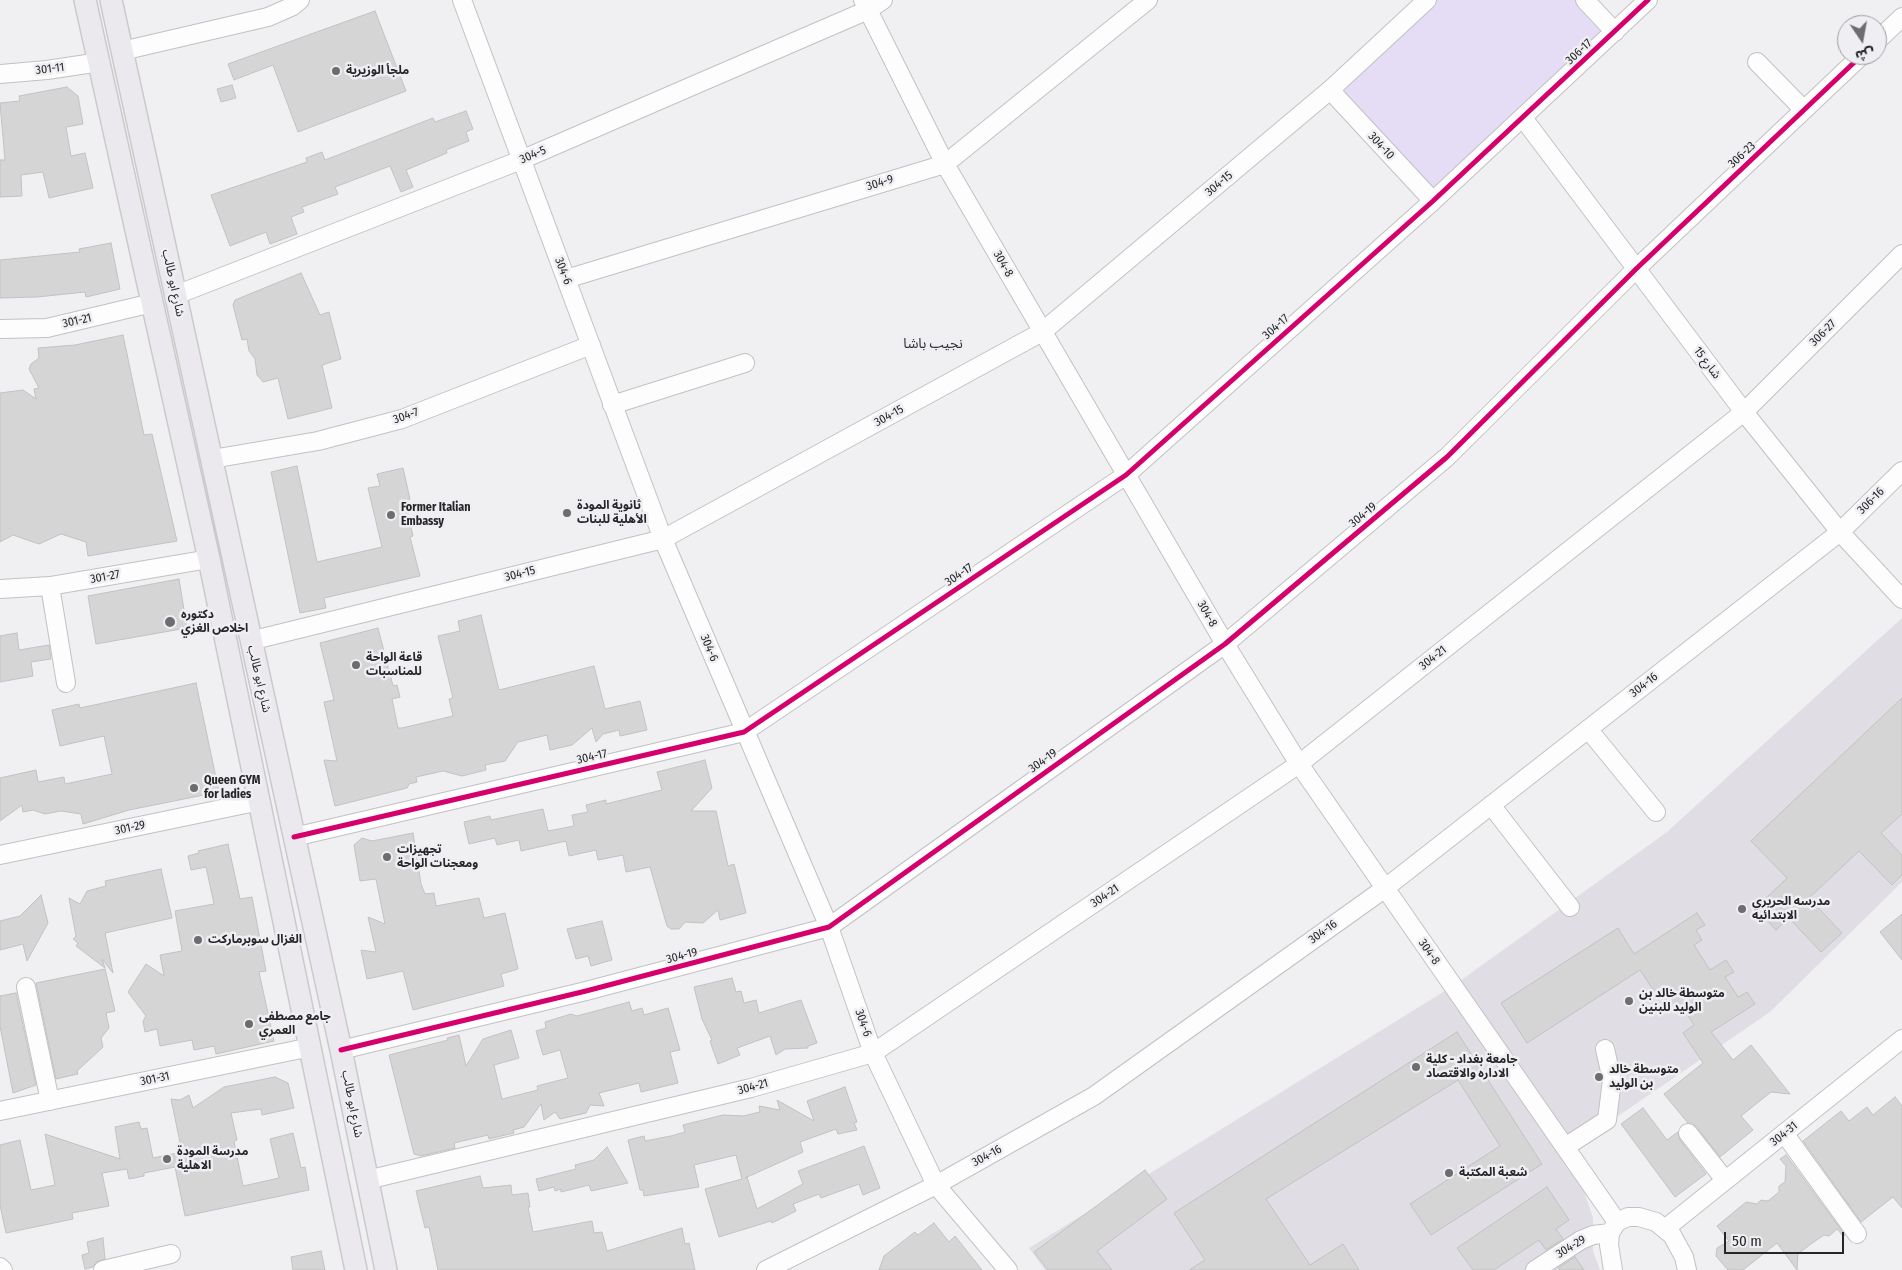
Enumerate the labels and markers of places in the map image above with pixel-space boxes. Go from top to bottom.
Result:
place label: ملجأ الوزيرية [346,64,409,78]
marker: ملجأ الوزيرية [330,65,342,77]
place label: ثانوية المودة الأهلية للبنات [577,499,647,527]
place label: Former Italian Embassy [401,501,471,529]
marker: ثانوية المودة الأهلية للبنات [561,507,573,519]
marker: Former Italian Embassy [385,509,397,521]
place label: دكتوره اخلاص الغزي [181,608,248,636]
marker: دكتوره اخلاص الغزي [163,615,177,629]
place label: قاعة الواحة للمناسبات [366,651,422,679]
marker: قاعة الواحة للمناسبات [350,659,362,671]
place label: Queen GYM for ladies [204,774,260,802]
marker: Queen GYM for ladies [188,782,200,794]
place label: تجهيزات ومعجنات الواحة [397,843,478,871]
marker: تجهيزات ومعجنات الواحة [381,851,393,863]
place label: مدرسه الحريري الابتدائيه [1752,895,1830,923]
marker: مدرسه الحريري الابتدائيه [1736,903,1748,915]
place label: الغزال سوبرماركت [208,933,302,947]
marker: الغزال سوبرماركت [192,934,204,946]
place label: متوسطة خالد بن الوليد للبنين [1639,987,1725,1015]
marker: متوسطة خالد بن الوليد للبنين [1623,995,1635,1007]
place label: جامع مصطفى العمري [259,1010,331,1038]
marker: جامع مصطفى العمري [243,1018,255,1030]
place label: جامعة بغداد - كلية الاداره والاقتصاد [1426,1053,1518,1081]
marker: جامعة بغداد - كلية الاداره والاقتصاد [1410,1061,1422,1073]
place label: متوسطة خالد بن الوليد [1609,1063,1679,1091]
marker: متوسطة خالد بن الوليد [1593,1071,1605,1083]
place label: مدرسة المودة الاهلية [177,1145,248,1173]
marker: مدرسة المودة الاهلية [161,1153,173,1165]
place label: شعبة المكتبة [1459,1166,1527,1180]
marker: شعبة المكتبة [1443,1167,1455,1179]

